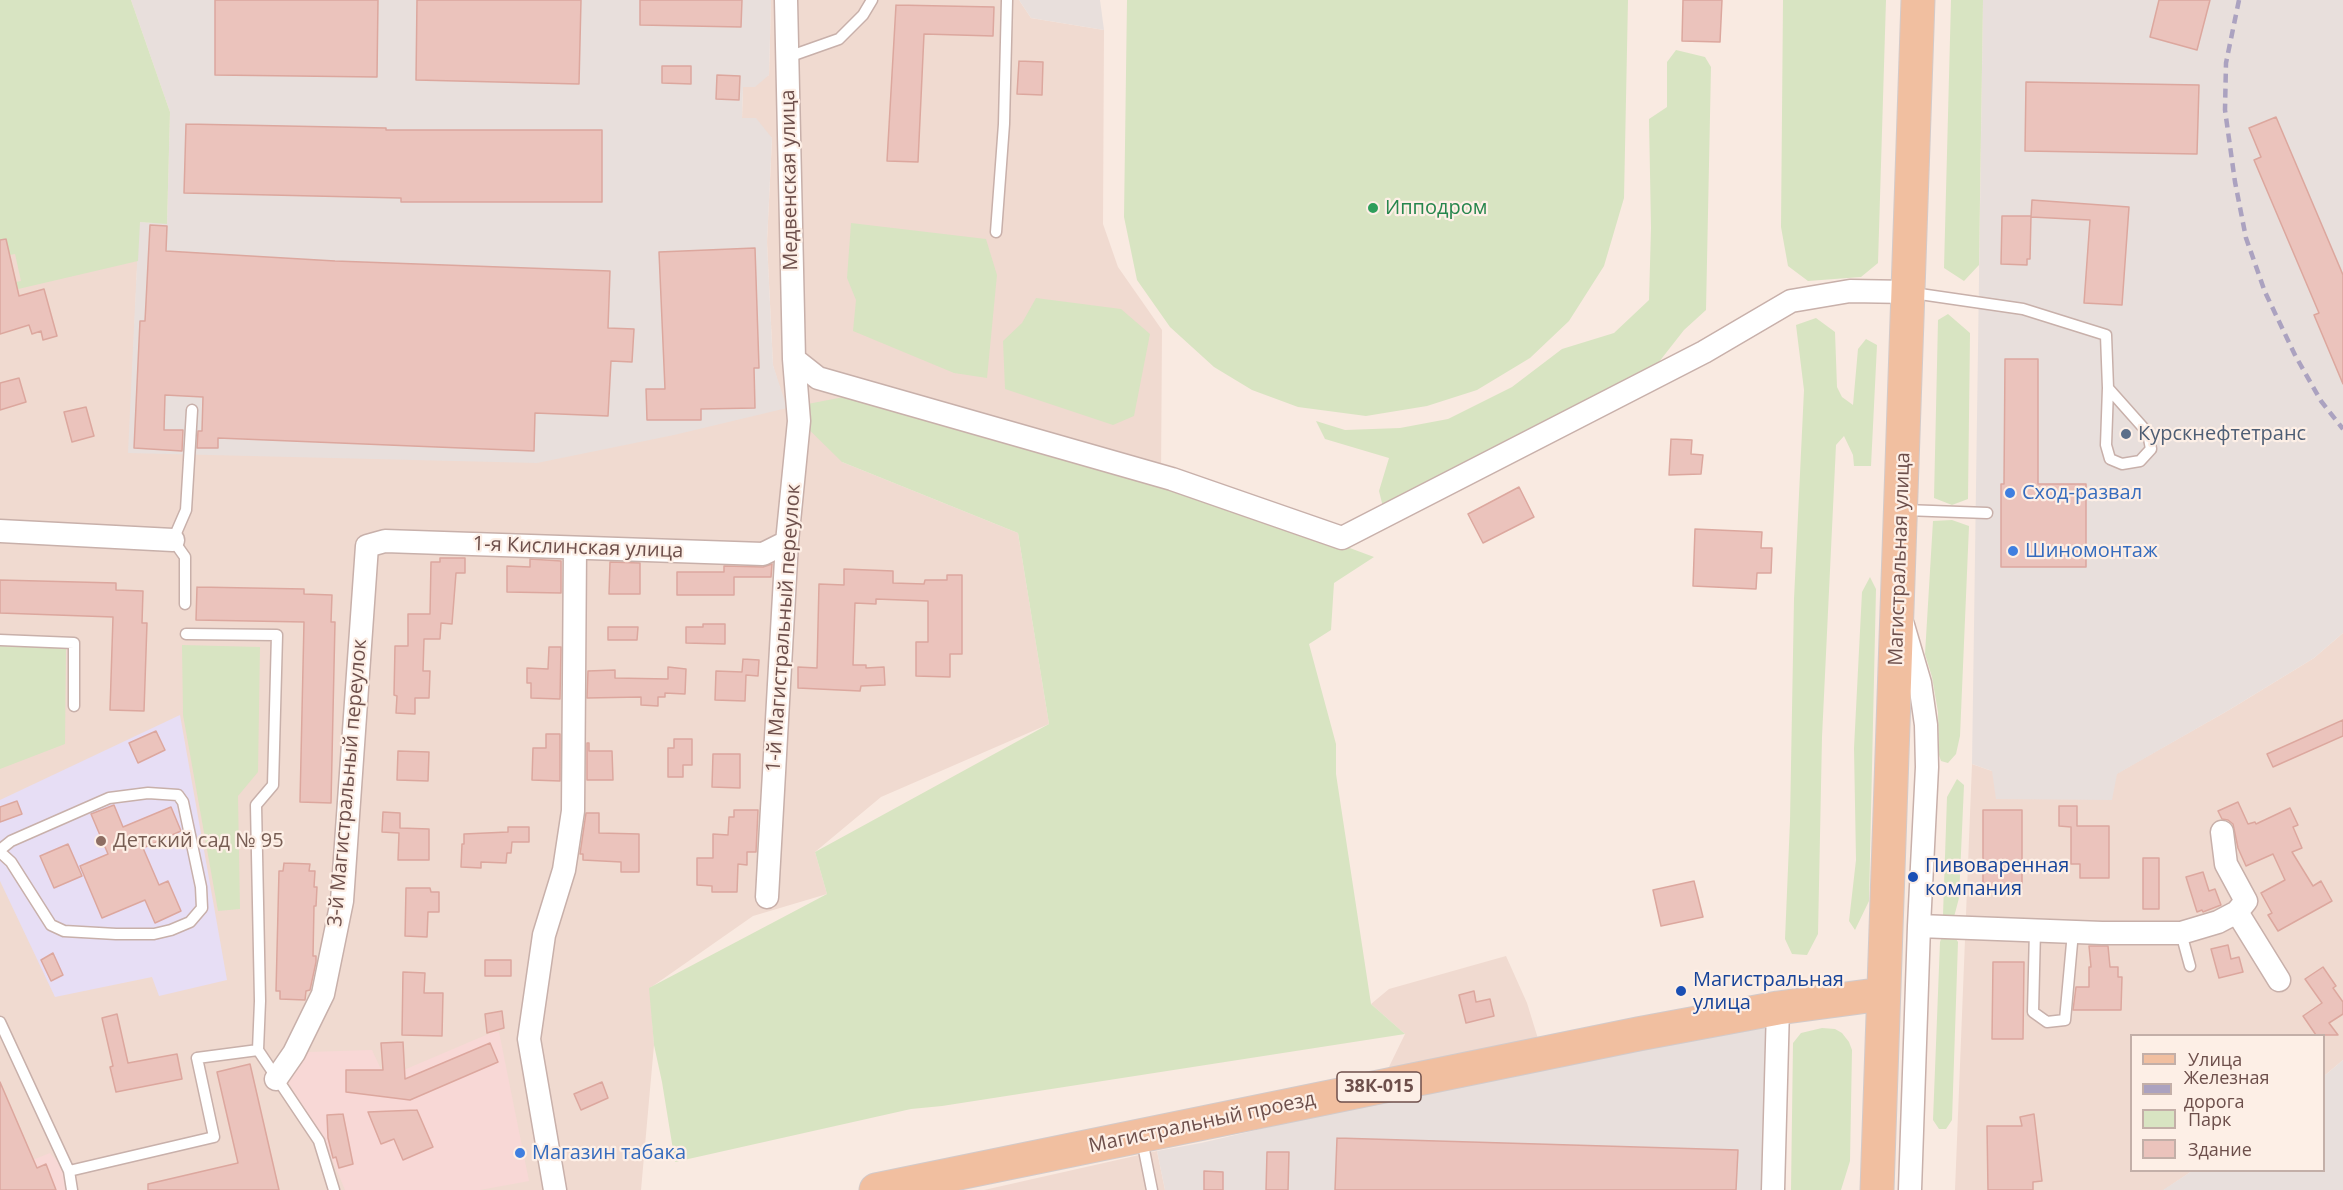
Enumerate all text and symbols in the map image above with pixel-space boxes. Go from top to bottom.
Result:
street label: Медвенская улица [776,89,804,271]
place label: Ипподром [1385,196,1487,220]
marker: Ипподром [1366,201,1380,215]
place label: Курскнефтетранс [2138,422,2306,446]
marker: Курскнефтетранс [2119,427,2133,441]
street label: Магистральная улица [1884,452,1916,666]
place label: Сход-развал [2022,481,2142,505]
street label: 1-й Магистральный переулок [762,483,806,773]
marker: Сход-развал [2003,486,2017,500]
street label: 1-я Кислинская улица [472,532,684,564]
place label: Шиномонтаж [2025,539,2158,563]
marker: Шиномонтаж [2006,544,2020,558]
street label: 3-й Магистральный переулок [323,638,373,928]
place label: Детский сад № 95 [113,829,284,853]
marker: Детский сад № 95 [94,834,108,848]
place label: Пивоваренная компания [1925,854,2069,901]
marker: Пивоваренная компания [1906,870,1920,884]
place label: Магистральная улица [1693,968,1844,1015]
marker: Магистральная улица [1674,984,1688,998]
legend [2130,1034,2325,1172]
text: Улица [2188,1047,2242,1071]
text: Железная дорога [2184,1065,2269,1113]
road number: 38К-015 [1337,1072,1421,1102]
street label: Магистральный проезд [1087,1087,1317,1159]
text: Парк [2188,1107,2231,1131]
text: Здание [2188,1137,2252,1161]
place label: Магазин табака [532,1141,686,1165]
marker: Магазин табака [513,1146,527,1160]

